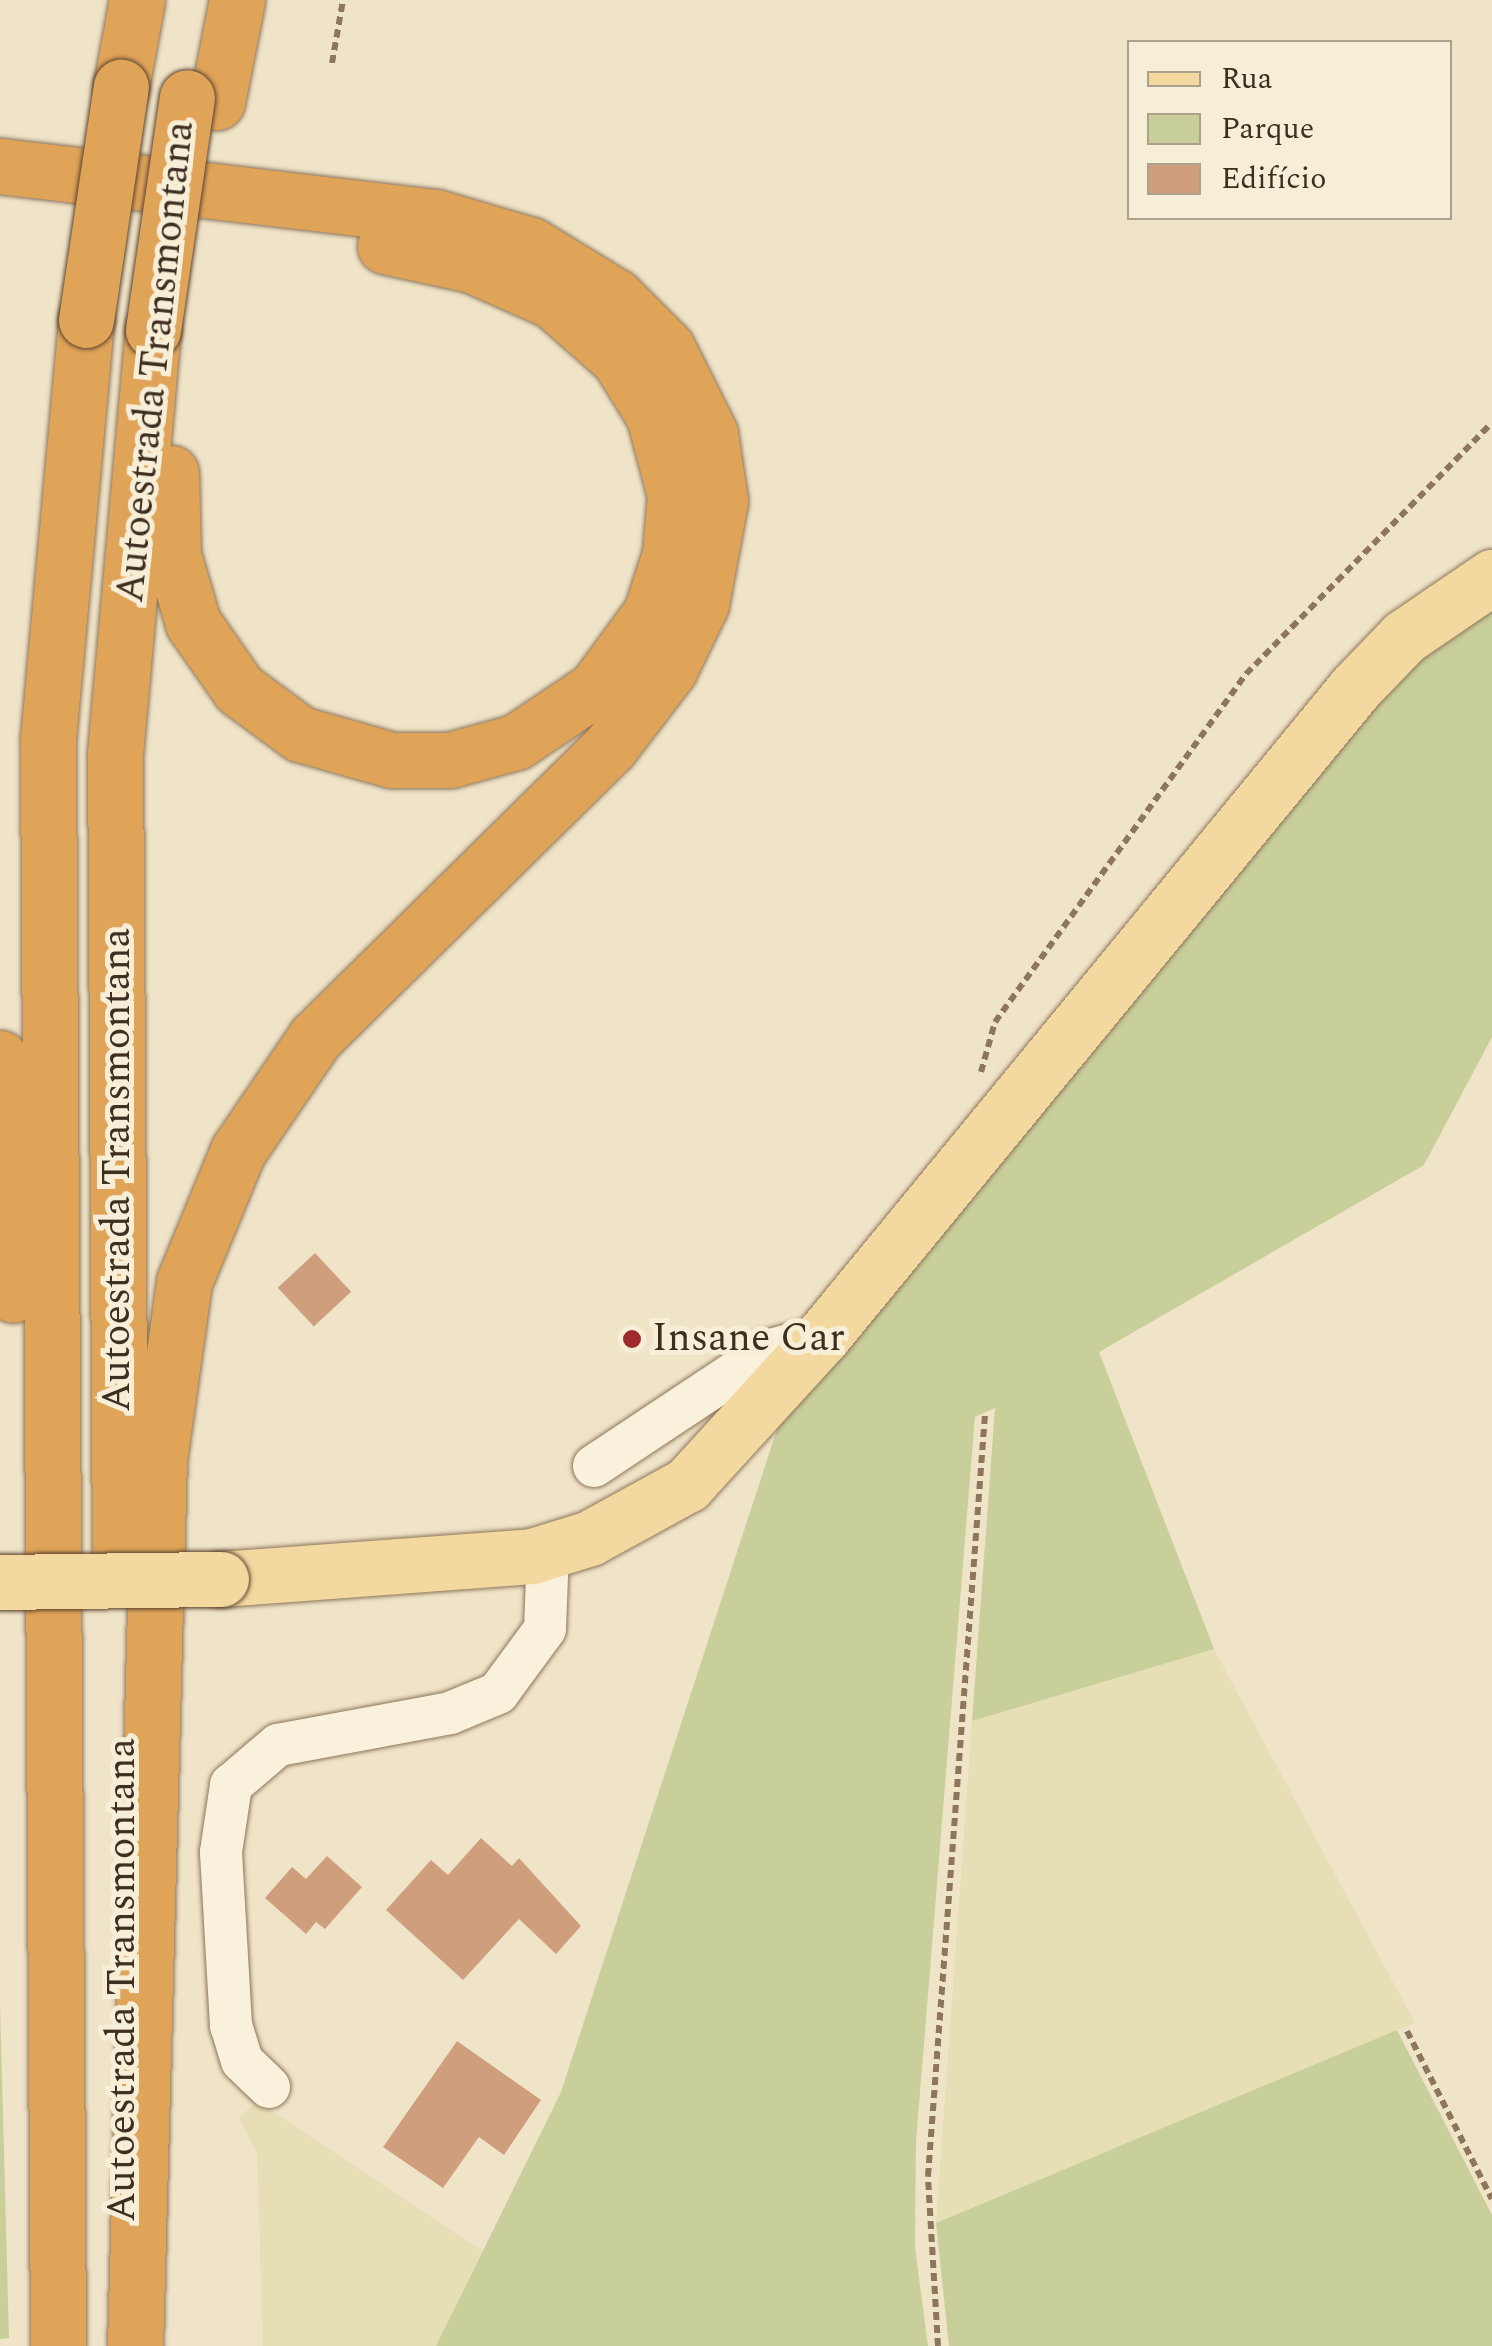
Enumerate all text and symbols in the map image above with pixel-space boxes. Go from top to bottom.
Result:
legend [1127,40,1452,220]
text: Rua [1221,56,1272,102]
text: Parque [1221,106,1314,152]
street label: Autoestrada Transmontana [107,119,205,605]
text: Edifício [1221,156,1326,202]
street label: Autoestrada Transmontana [94,928,142,1412]
place label: Insane Car [652,1315,845,1363]
marker: Insane Car [621,1328,643,1350]
street label: Autoestrada Transmontana [99,1738,147,2222]

